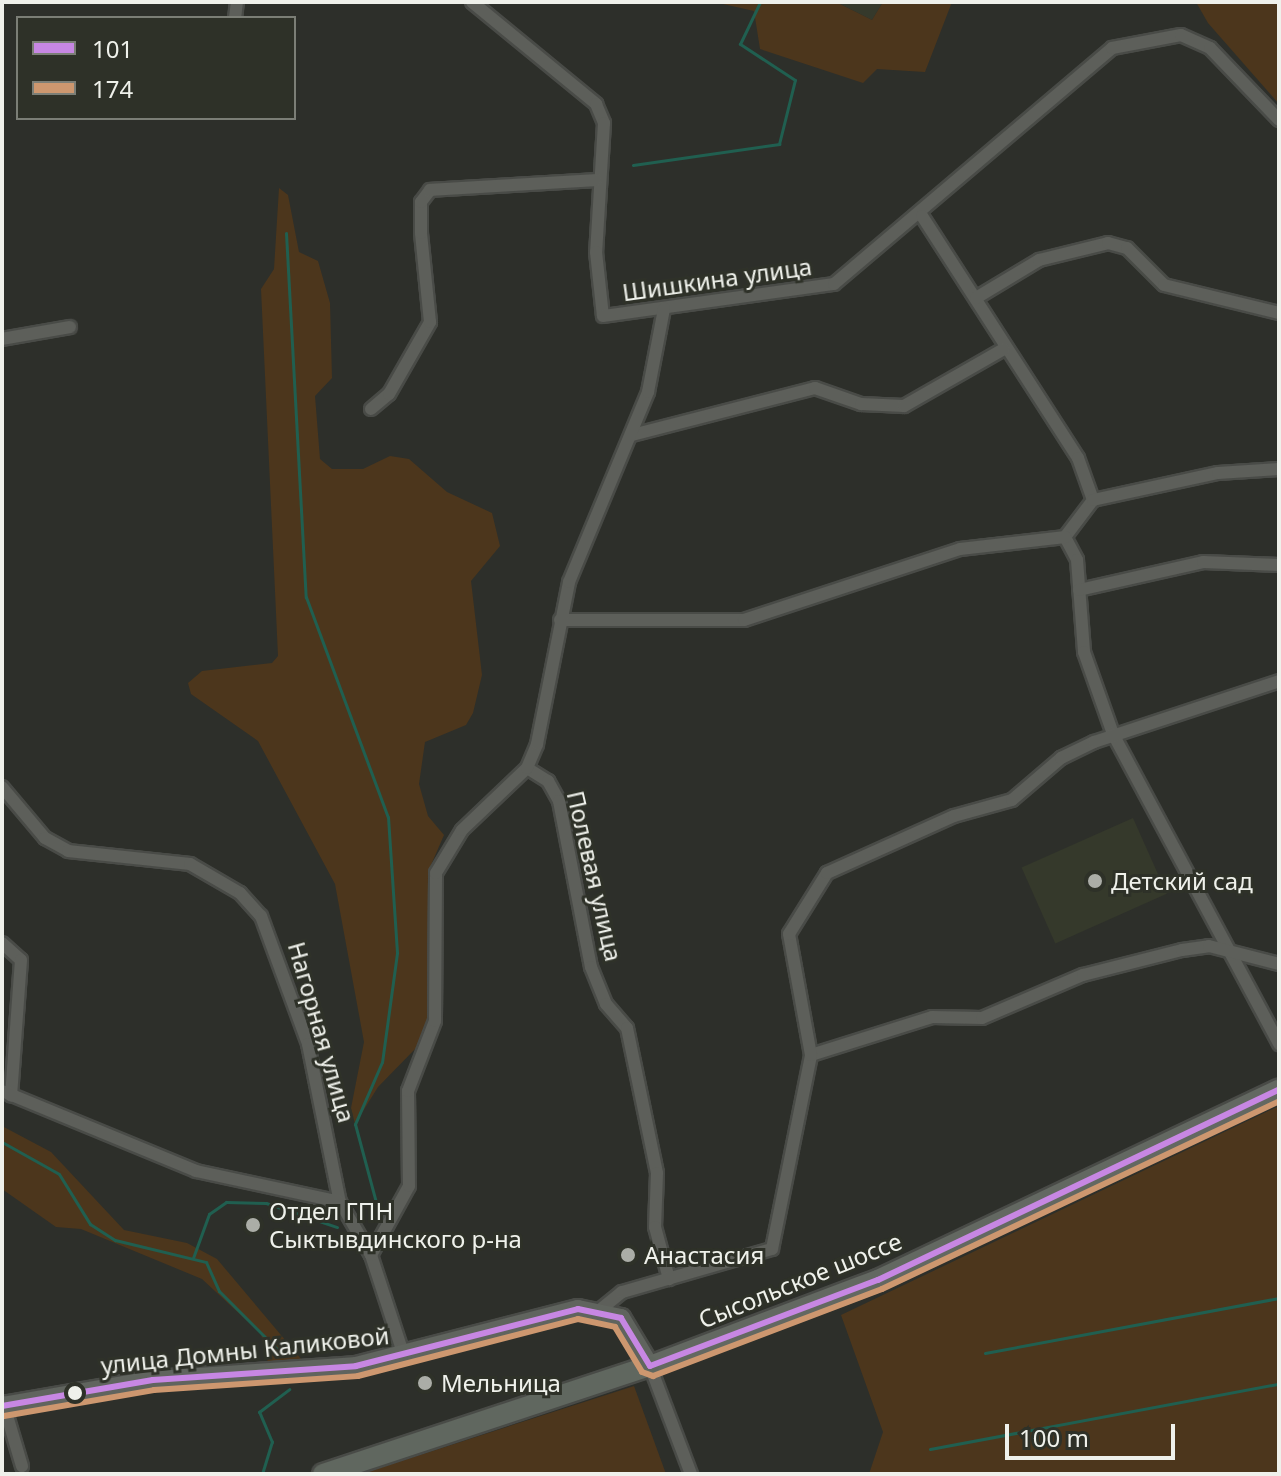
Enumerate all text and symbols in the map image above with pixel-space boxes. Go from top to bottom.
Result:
legend [16,16,296,120]
text: 101 [92,32,133,65]
text: 174 [92,72,133,105]
street label: Шишкина улица [620,251,814,307]
street label: Полевая улица [561,788,629,964]
place label: Детский сад [1111,867,1253,895]
marker: Детский сад [1086,872,1104,890]
street label: Нагорная улица [282,938,362,1126]
place label: Отдел ГПН Сыктывдинского р-на [269,1197,522,1253]
marker: Отдел ГПН Сыктывдинского р-на [244,1216,262,1234]
street label: Сысольское шоссе [694,1226,906,1334]
place label: Анастасия [644,1241,764,1269]
marker: Анастасия [619,1246,637,1264]
street label: улица Домны Каликовой [99,1321,391,1379]
place label: Мельница [441,1369,561,1397]
marker: Мельница [416,1374,434,1392]
unlabelled marker [67,1385,83,1401]
scale bar [1009,1408,1179,1458]
text: 100 m [1019,1421,1089,1454]

